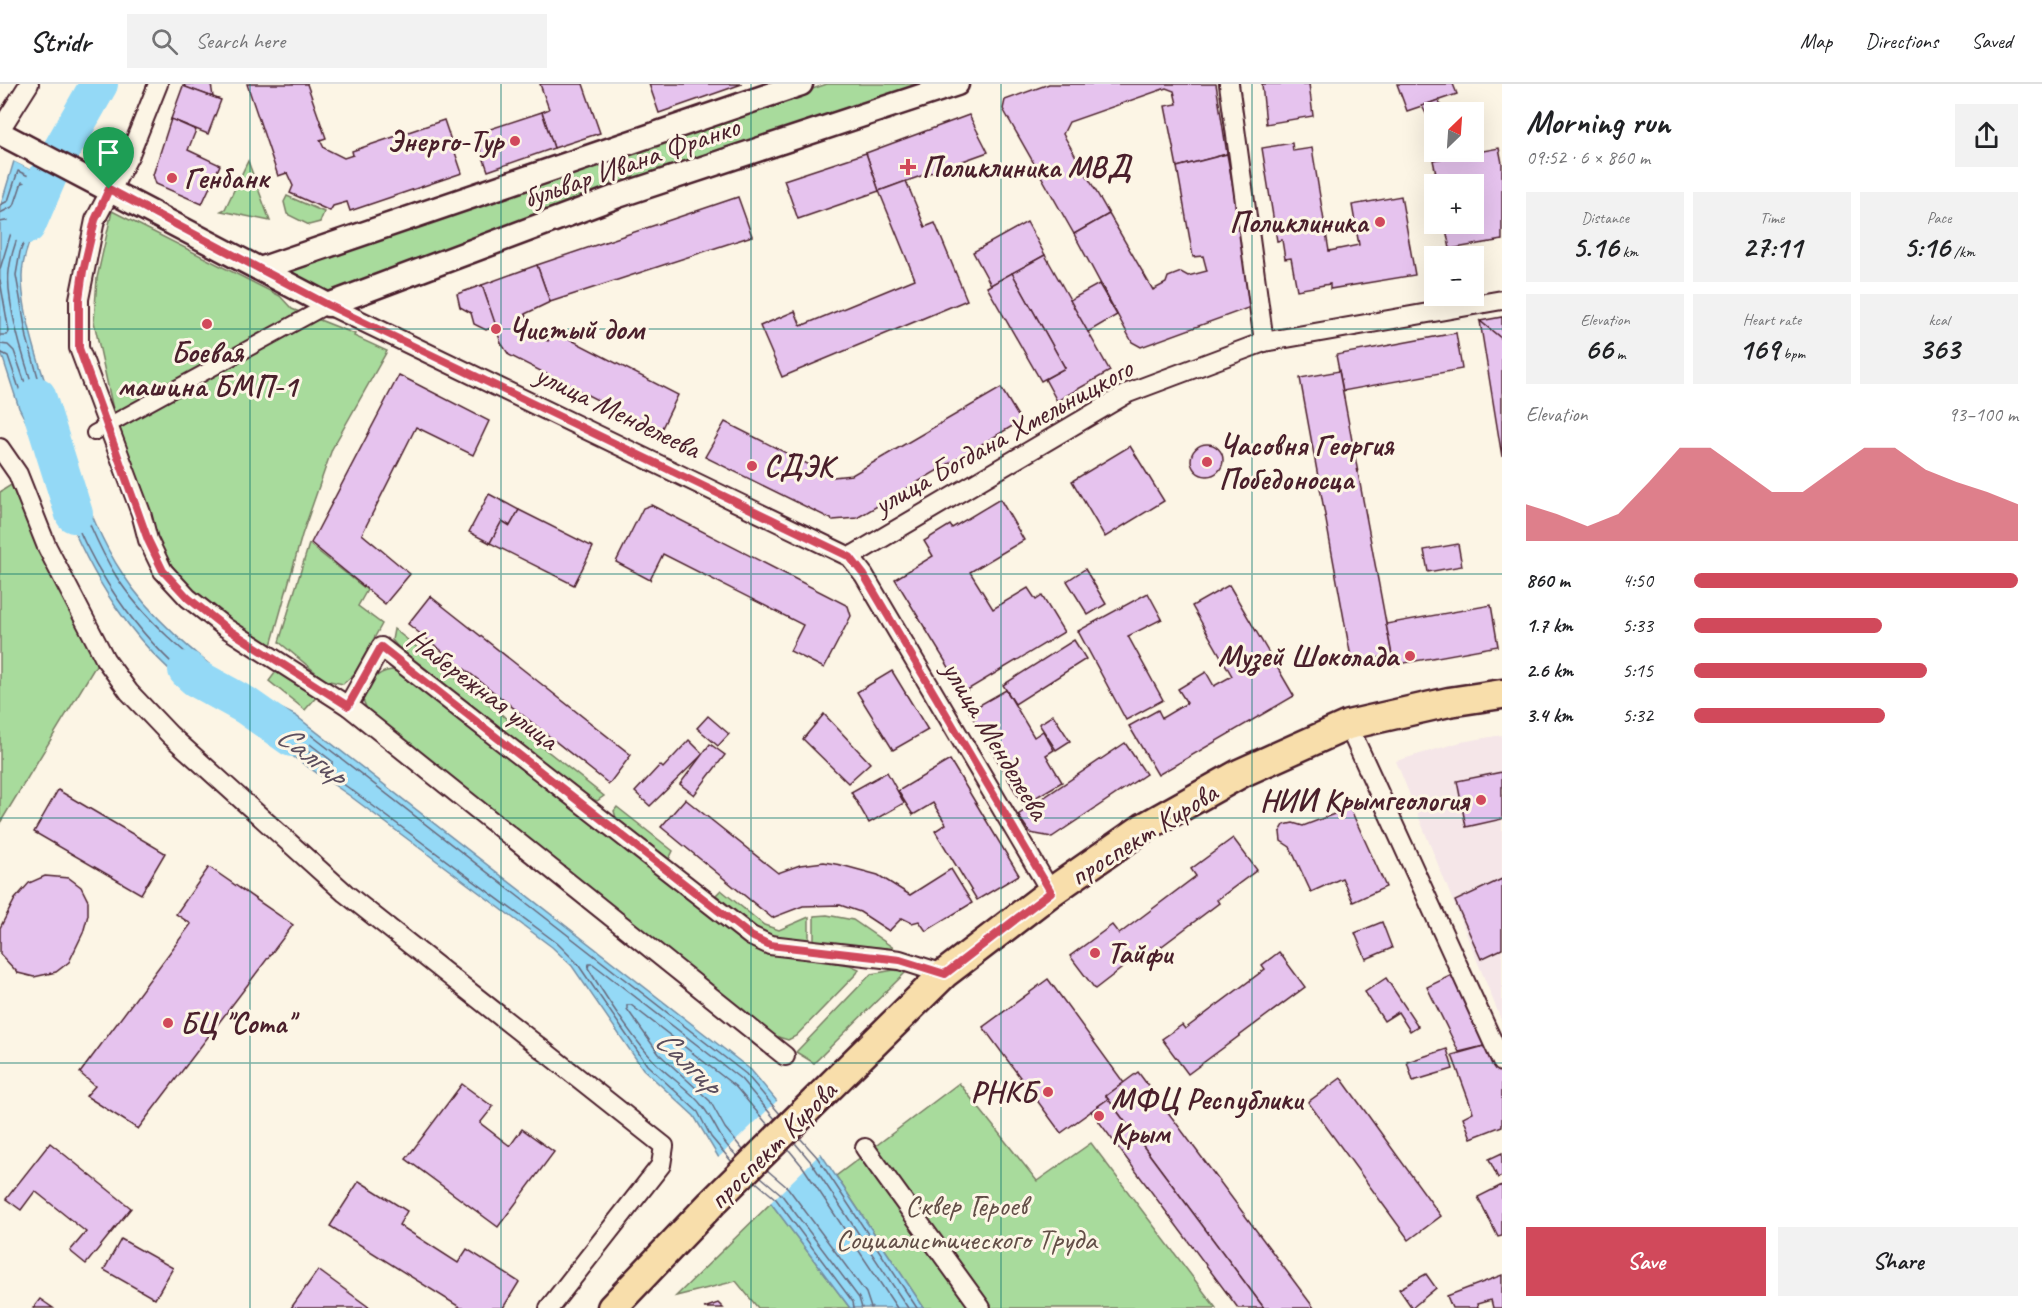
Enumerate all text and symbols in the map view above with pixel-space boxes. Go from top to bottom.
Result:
search box [127,14,547,68]
text: Stridr [30,24,91,59]
icon: search [148,25,181,58]
text: Search here [196,27,285,55]
text: Map [1800,28,1832,54]
text: Directions [1865,28,1938,54]
text: Saved [1971,28,2012,54]
text: Morning run [1526,101,1670,143]
north arrow [1424,102,1484,162]
map controls [1424,102,1484,306]
button: share [1955,104,2018,167]
street label: бульвар Ивана Франко [518,107,746,217]
place label: Энерго-Тур [387,122,506,160]
pin [83,127,134,189]
marker: Энерго-Тур [508,134,522,148]
icon: arrive [92,136,125,169]
text: 09:52 · 6 × 860 m [1526,145,1650,170]
place label: Поликлиника МВД [922,148,1133,186]
marker: Поликлиника МВД [899,158,917,176]
place label: Генбанк [184,159,272,197]
marker: Генбанк [165,171,179,185]
button: + [1424,174,1484,234]
place label: Поликлиника [1230,203,1370,241]
text: Distance [1581,208,1629,228]
text: Time [1760,208,1784,228]
text: Pace [1927,208,1951,228]
marker: Поликлиника [1373,215,1387,229]
text: 5.16 [1572,228,1619,266]
text: 27:11 [1742,228,1802,266]
text: 5:16 [1903,228,1950,266]
text: km [1619,242,1638,262]
text: /km [1950,242,1975,262]
button: − [1424,246,1484,306]
place label: Чистый дом [508,310,646,348]
text: Elevation [1580,310,1630,330]
text: Heart rate [1743,310,1801,330]
text: kcal [1928,310,1950,330]
marker: Боевая машина БМП-1 [200,317,214,331]
marker: Чистый дом [489,322,503,336]
text: 66 [1584,330,1613,368]
text: 169 [1739,330,1779,368]
text: 363 [1918,330,1960,368]
place label: Боевая машина БМП-1 [117,333,300,405]
text: m [1613,344,1626,364]
text: bpm [1779,344,1805,364]
street label: улица Богдана Хмельницкого [865,348,1140,524]
street label: улица Менделеева [528,354,708,468]
text: Elevation [1526,402,1588,427]
text: 93–100 m [1948,402,2018,427]
place label: Часовня Георгия Победоносца [1219,426,1395,498]
place label: СДЭК [764,447,839,485]
marker: Часовня Георгия Победоносца [1200,455,1214,469]
marker: СДЭК [745,459,759,473]
text: 860 m [1526,568,1570,593]
text: 4:50 [1622,568,1653,593]
text: 1.7 km [1526,613,1572,638]
text: 5:33 [1622,613,1653,638]
street label: Набережная улица [400,620,568,760]
place label: Музей Шоколада [1218,637,1401,676]
marker: Музей Шоколада [1403,649,1417,663]
street label: улица Менделеева [933,652,1059,828]
text: 2.6 km [1526,658,1573,683]
text: 5:15 [1622,658,1653,683]
text: 3.4 km [1526,703,1573,728]
text: 5:32 [1622,703,1653,728]
water label: Салгир [269,715,358,796]
street label: проспект Кирова [1062,772,1226,895]
place label: НИИ Крымгеология [1260,781,1471,819]
marker: НИИ Крымгеология [1474,793,1488,807]
place label: Тайфи [1107,934,1174,972]
marker: Тайфи [1088,946,1102,960]
place label: БЦ "Сота" [180,1004,300,1042]
marker: БЦ "Сота" [161,1016,175,1030]
water label: Салгир [647,1020,733,1106]
street label: проспект Кирова [699,1071,846,1218]
place label: РНКБ [971,1073,1041,1111]
place label: МФЦ Республики Крым [1111,1080,1304,1152]
marker: РНКБ [1041,1085,1055,1099]
marker: МФЦ Республики Крым [1092,1109,1106,1123]
park label: Сквер Героев Социалистического Труда [835,1186,1098,1258]
button: Save [1526,1227,1766,1296]
button: Share [1778,1227,2018,1296]

